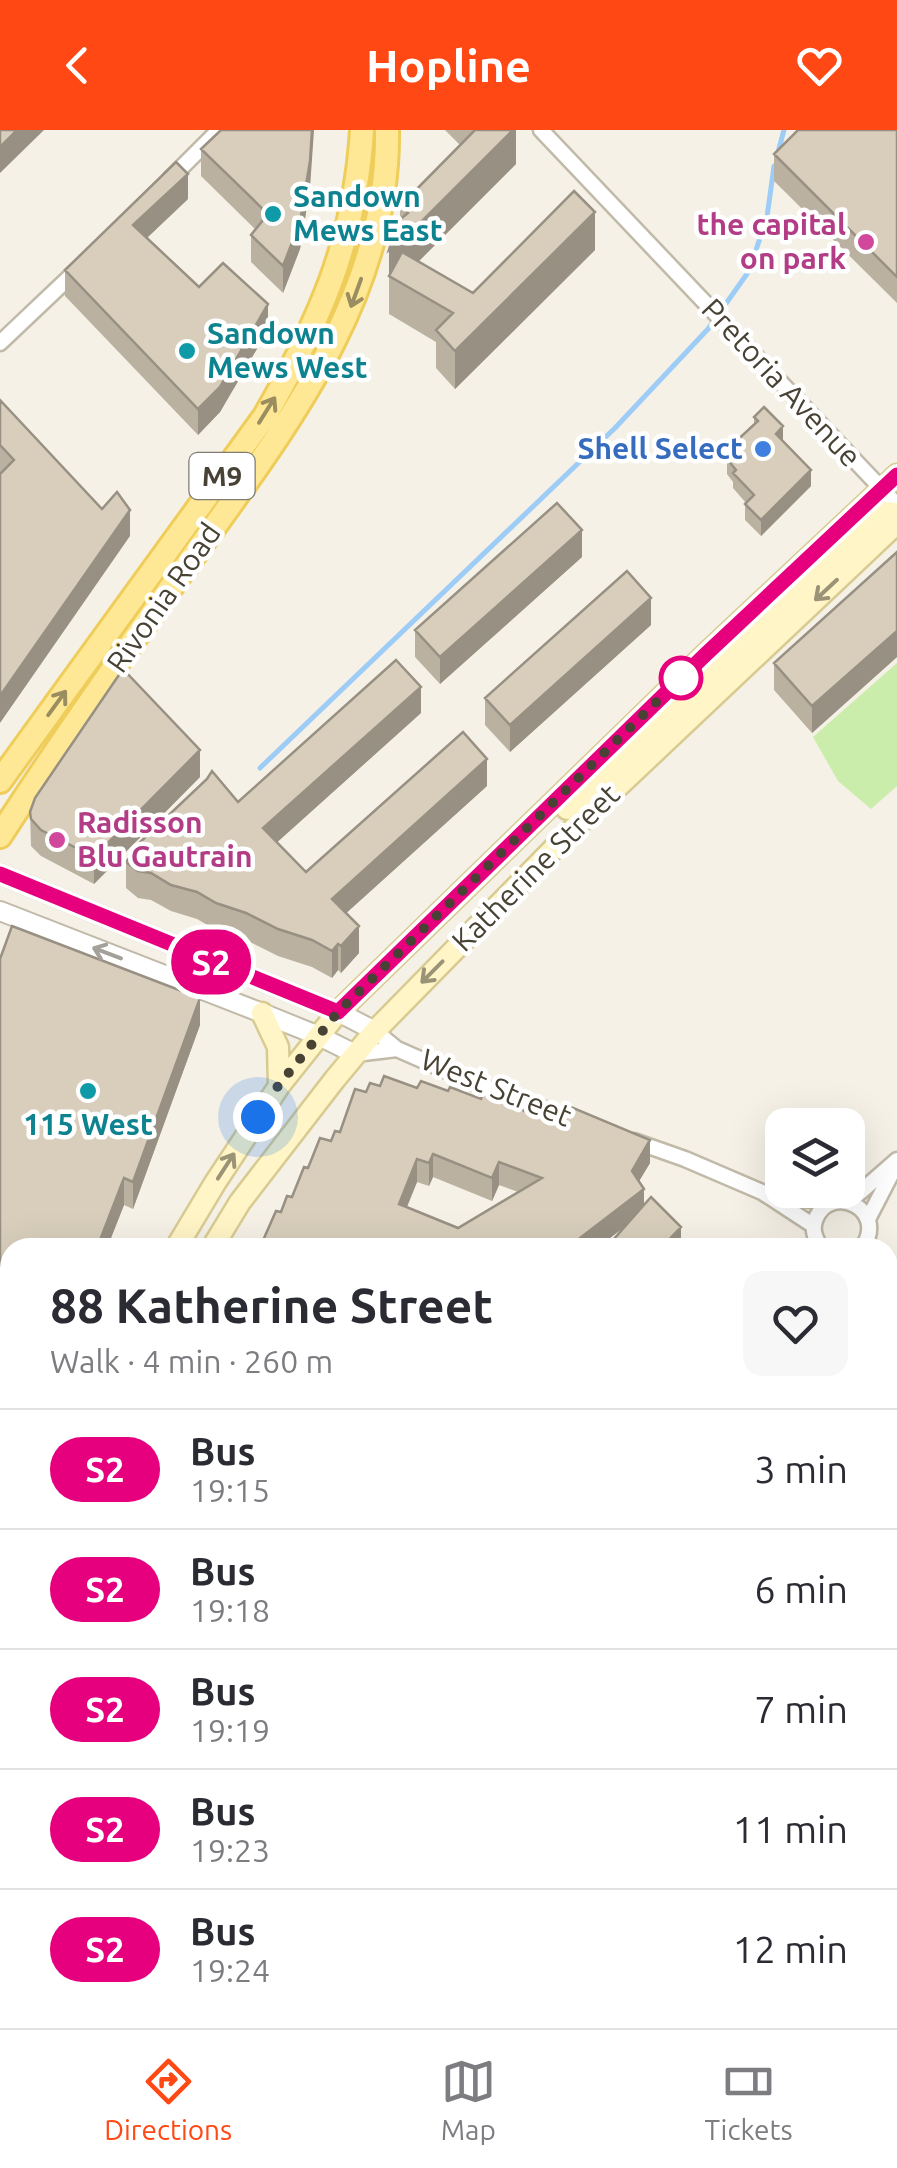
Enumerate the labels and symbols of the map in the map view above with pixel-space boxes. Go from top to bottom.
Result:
place label: Sandown Mews East [293,179,443,247]
marker: Sandown Mews East [262,203,284,225]
place label: the capital on park [697,207,846,275]
marker: the capital on park [855,231,877,253]
one-way arrow [346,277,364,308]
street label: Pretoria Avenue [695,291,868,473]
place label: Sandown Mews West [207,316,368,384]
marker: Sandown Mews West [176,340,198,362]
one-way arrow [257,397,278,425]
place label: Shell Select [577,431,743,465]
marker: Shell Select [752,438,774,460]
road number: M9 [190,453,254,499]
street label: Rivonia Road [99,516,227,678]
one-way arrow [814,578,839,601]
unlabelled marker [660,657,702,699]
one-way arrow [47,689,68,717]
street label: Katherine Street [445,777,626,958]
place label: Radisson Blu Gautrain [77,805,252,873]
marker: Radisson Blu Gautrain [46,829,68,851]
line badge: S2 [166,930,256,994]
one-way arrow [93,942,123,960]
one-way arrow [420,960,444,984]
street label: West Street [416,1041,577,1133]
marker: 115 West [77,1080,99,1102]
your location [233,1092,283,1142]
place label: 115 West [23,1107,153,1141]
one-way arrow [216,1153,236,1180]

